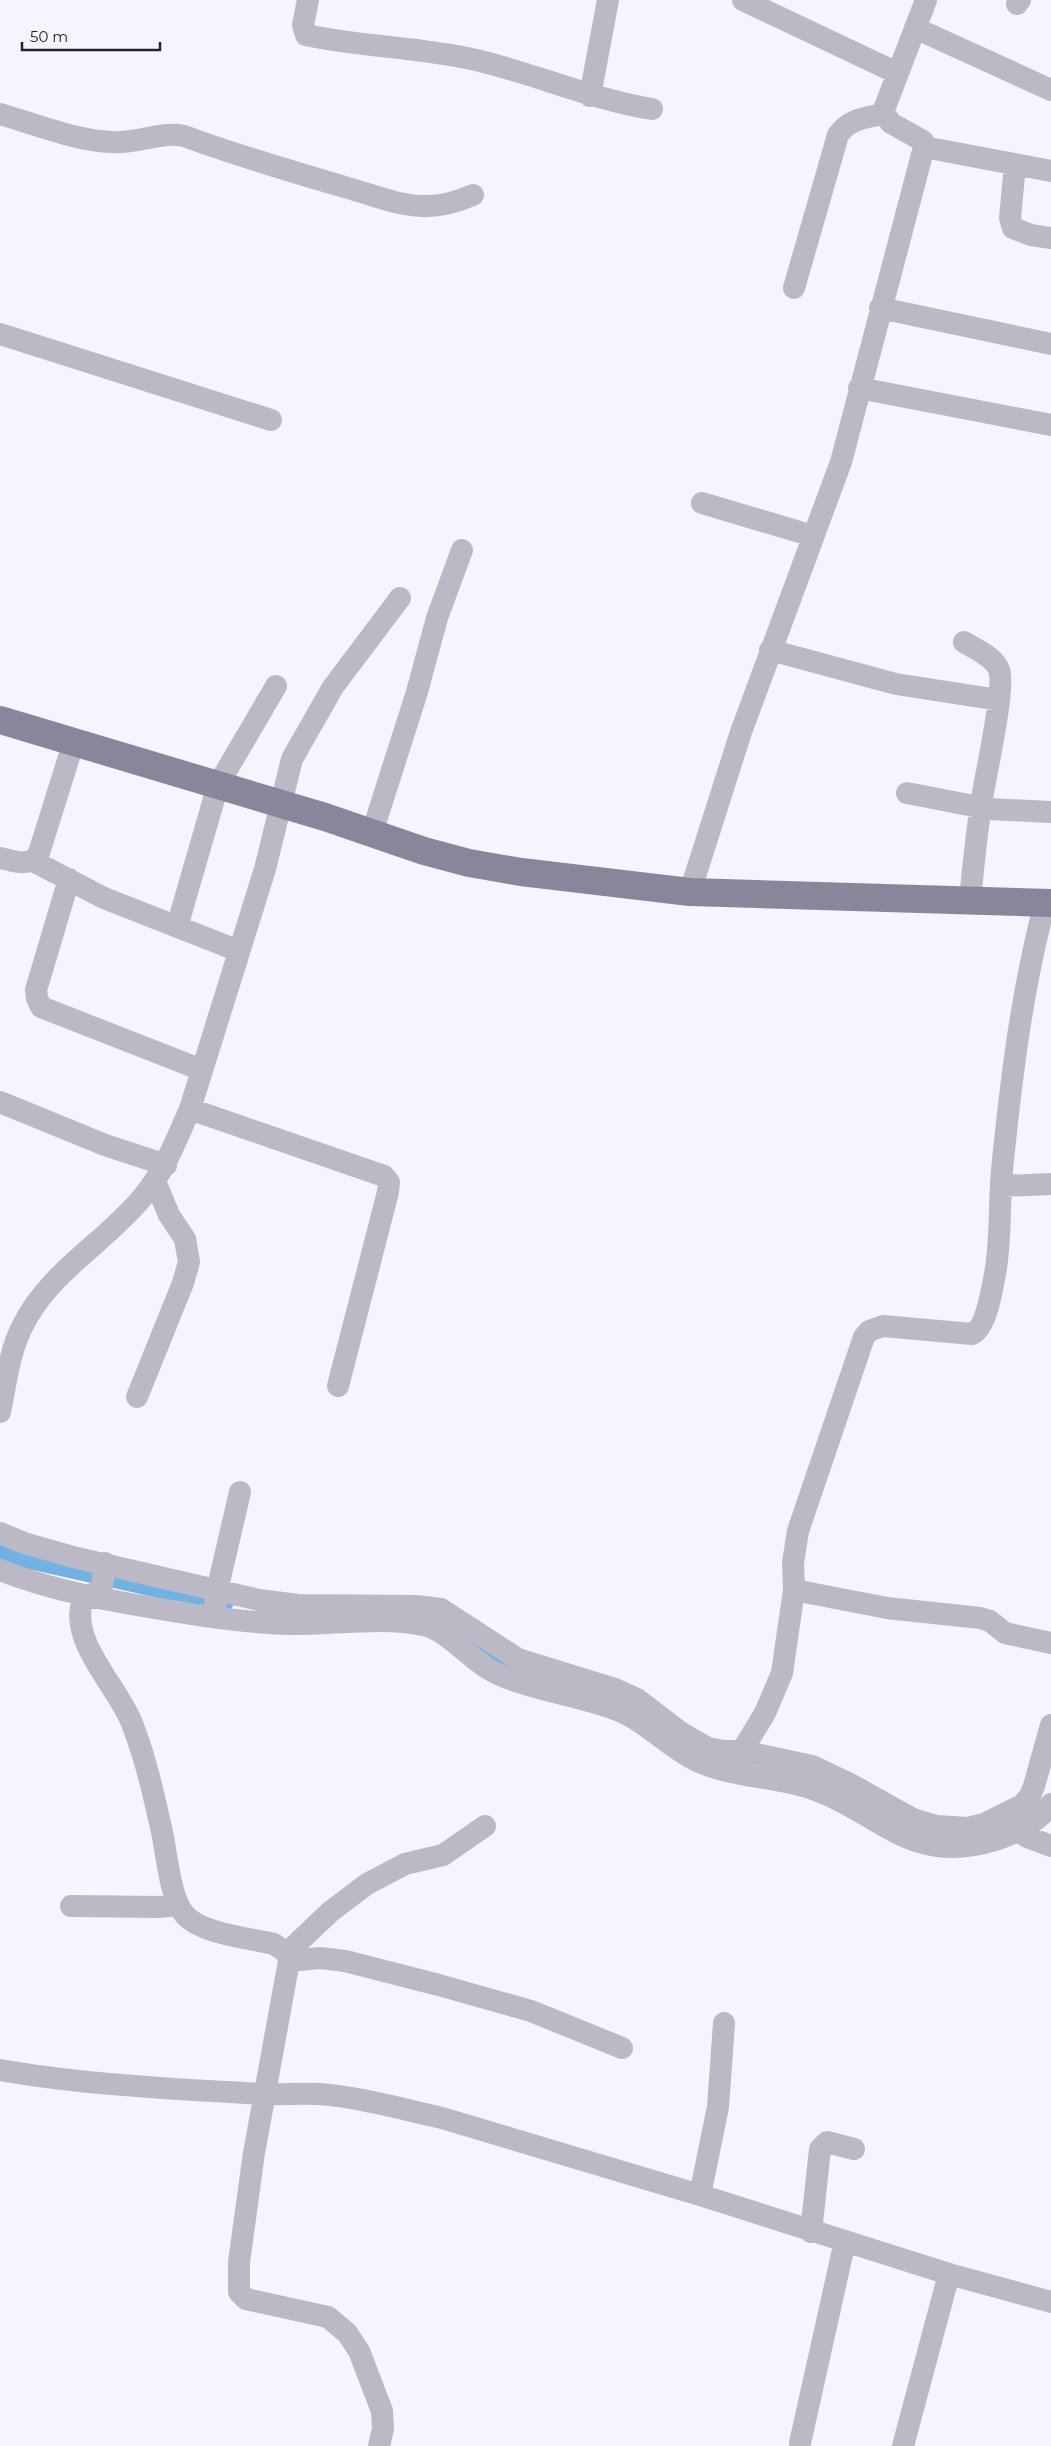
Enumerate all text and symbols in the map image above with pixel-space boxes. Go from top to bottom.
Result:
scale bar [22,20,160,52]
text: 50 m [30,27,68,46]

